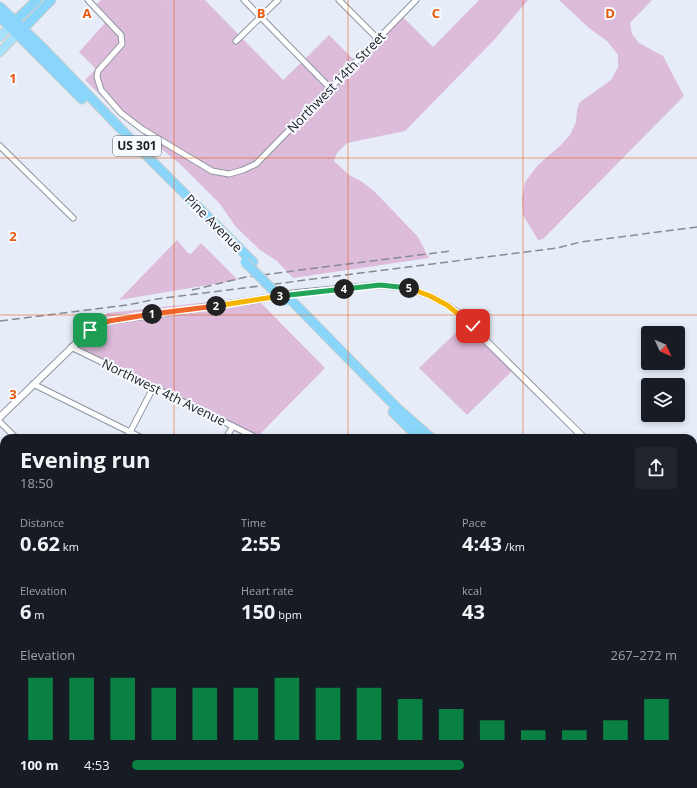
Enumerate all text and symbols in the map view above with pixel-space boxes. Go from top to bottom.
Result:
text: A [83,4,92,22]
text: B [257,4,266,22]
text: C [432,4,440,22]
text: D [605,4,615,22]
street label: Northwest 14th Street [283,27,389,137]
text: 1 [9,69,17,87]
road number: US 301 [113,136,161,156]
street label: Pine Avenue [181,190,247,256]
text: 2 [9,227,17,245]
pin: 5 [399,278,419,298]
pin: 4 [334,279,354,299]
text: 5 [406,280,412,295]
text: 4 [341,281,347,296]
pin: 3 [270,286,290,306]
text: 3 [277,288,283,303]
pin: 2 [206,296,226,316]
text: 2 [213,298,219,313]
pin: 1 [142,304,162,324]
text: 1 [149,306,155,321]
pin [456,309,490,343]
pin [73,313,107,347]
icon: check [462,315,484,337]
icon: arrive [79,319,101,341]
north arrow [641,326,685,370]
map controls [641,326,685,422]
street label: Northwest 4th Avenue [99,354,229,430]
button: layers [641,378,685,422]
text: 3 [9,385,17,403]
text: Evening run [20,444,151,474]
button: share [635,447,677,489]
text: 18:50 [20,474,53,492]
text: Distance [20,515,64,530]
text: Time [241,515,266,530]
text: Pace [462,515,486,530]
text: 0.62 [20,530,60,557]
text: 2:55 [241,530,281,557]
text: 4:43 [462,530,502,557]
text: km [60,539,79,554]
text: /km [502,539,525,554]
text: Elevation [20,583,67,598]
text: Heart rate [241,583,293,598]
text: kcal [462,583,482,598]
text: 6 [20,598,31,625]
text: 150 [241,598,275,625]
text: 43 [462,598,485,625]
text: m [31,607,44,622]
text: bpm [275,607,302,622]
text: Elevation [20,646,75,664]
text: 267–272 m [610,646,677,664]
text: 100 m [20,756,58,774]
text: 4:53 [84,756,110,774]

